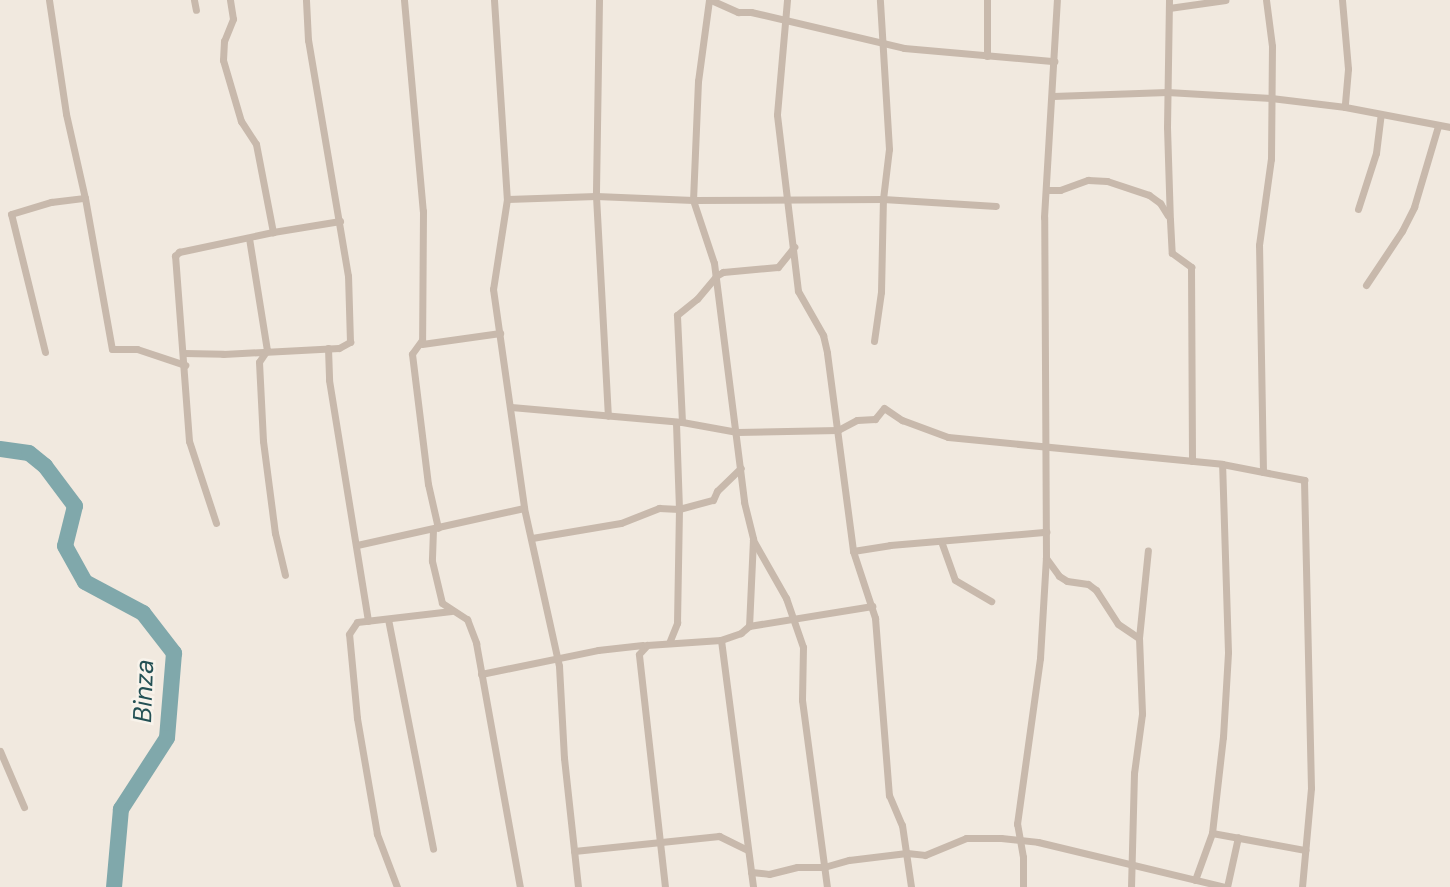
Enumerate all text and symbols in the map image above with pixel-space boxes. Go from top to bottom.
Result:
water label: Binza [127,659,161,723]

